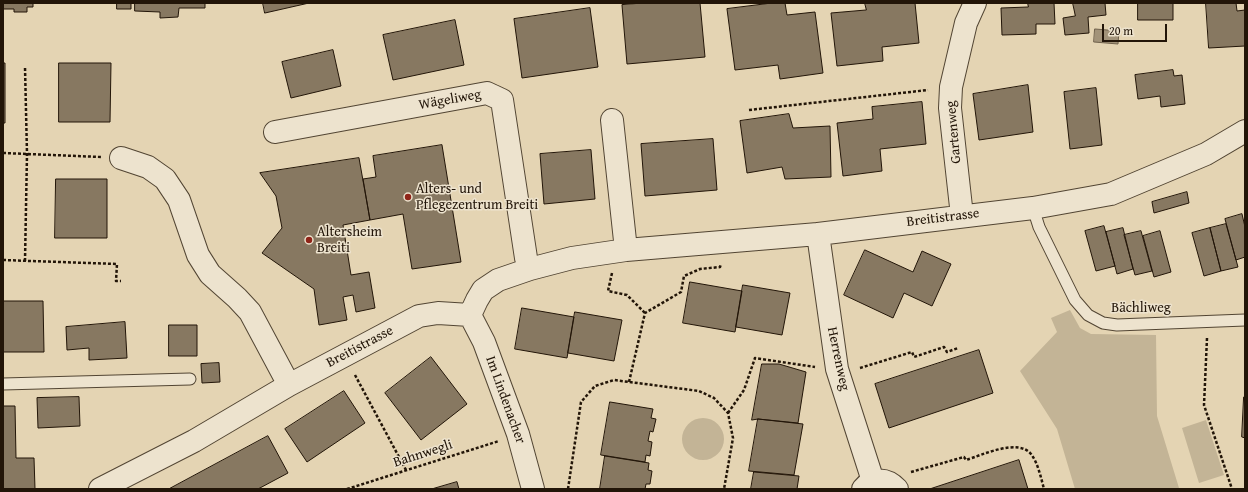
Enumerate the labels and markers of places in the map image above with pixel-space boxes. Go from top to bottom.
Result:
place label: Alters- und Pflegezentrum Breiti [416,181,538,214]
marker: Alters- und Pflegezentrum Breiti [403,192,413,202]
place label: Altersheim Breiti [317,224,382,256]
marker: Altersheim Breiti [304,235,314,245]

